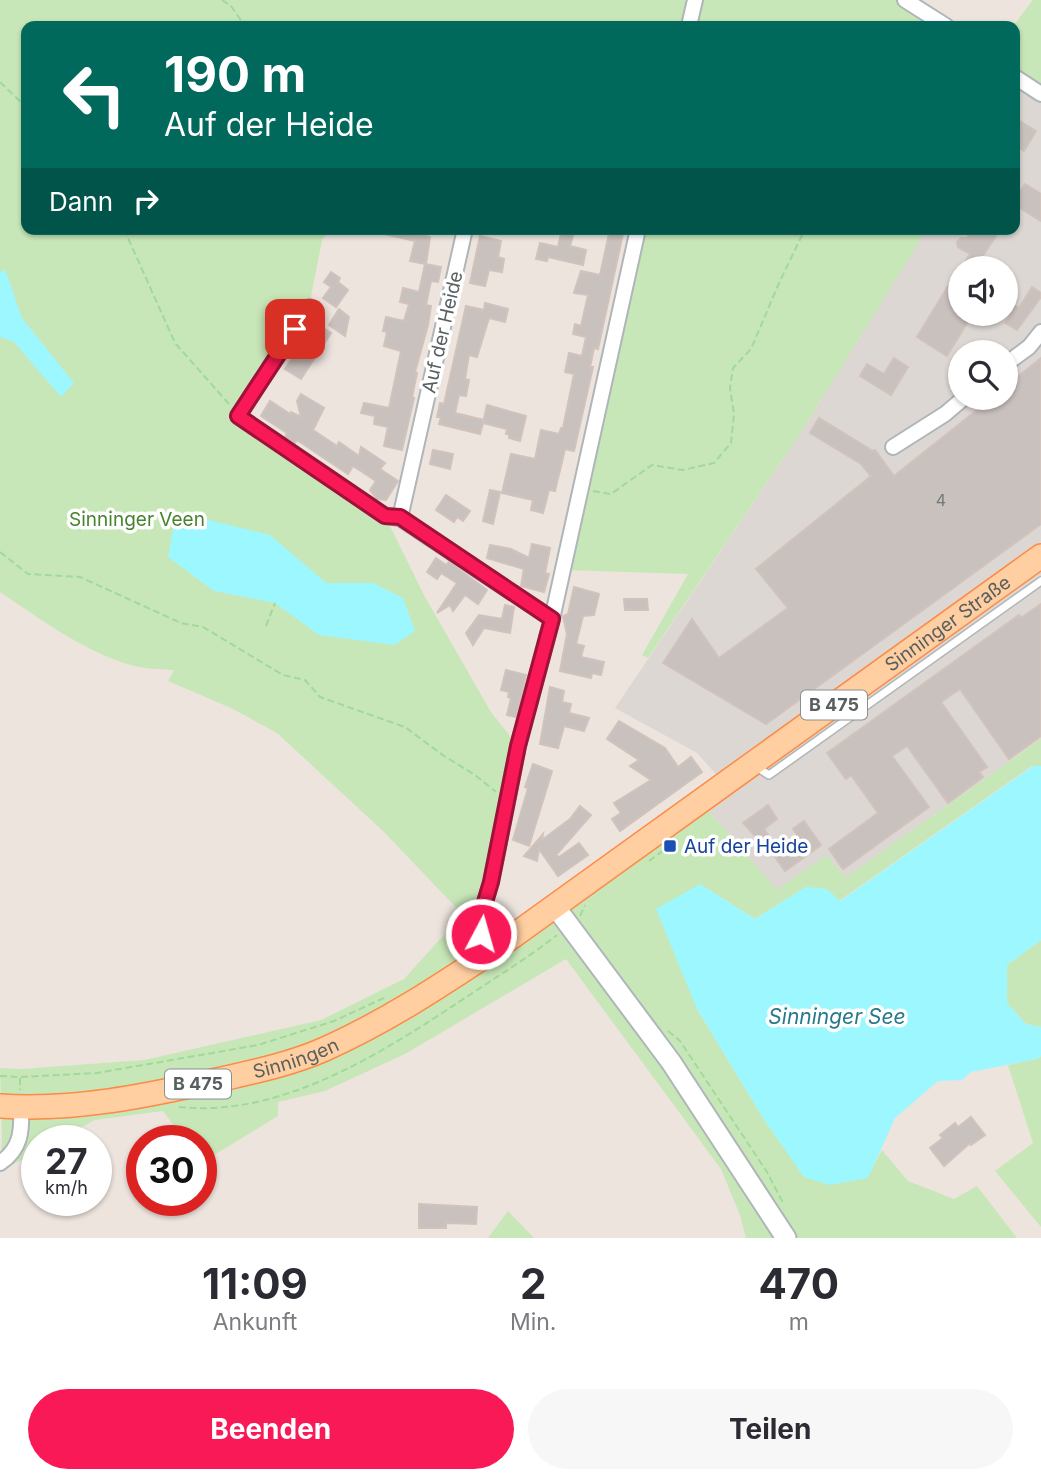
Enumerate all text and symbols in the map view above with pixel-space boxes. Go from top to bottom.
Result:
text: 190 m [164,45,306,104]
icon: left [49,49,140,140]
text: Auf der Heide [164,105,374,144]
icon: right [127,182,165,220]
text: Dann [49,186,113,217]
map controls [948,256,1018,410]
button: sound [948,256,1018,326]
street label: Auf der Heide [417,269,468,395]
pin [265,299,325,359]
icon: arrive [276,310,314,348]
button: search [948,340,1018,410]
house number: 4 [936,490,946,510]
park label: Sinninger Veen [69,508,205,531]
street label: Sinninger Straße [881,571,1015,677]
road number: B 475 [801,690,867,720]
place label: Auf der Heide [684,835,808,858]
marker: Auf der Heide [662,838,678,854]
position arrow [444,897,518,971]
water label: Sinninger See [768,1004,906,1029]
street label: Sinningen [251,1033,343,1083]
road number: B 475 [165,1070,231,1098]
speed limit sign: 30 [126,1125,217,1216]
text: 27 [45,1140,88,1182]
text: km/h [45,1177,88,1198]
text: 11:09 [202,1258,308,1309]
text: 2 [520,1258,546,1309]
text: 470 [758,1258,839,1309]
text: Ankunft [213,1308,297,1336]
text: Min. [510,1308,556,1336]
text: m [789,1308,809,1336]
button: Beenden [28,1389,514,1469]
button: Teilen [528,1389,1013,1469]

